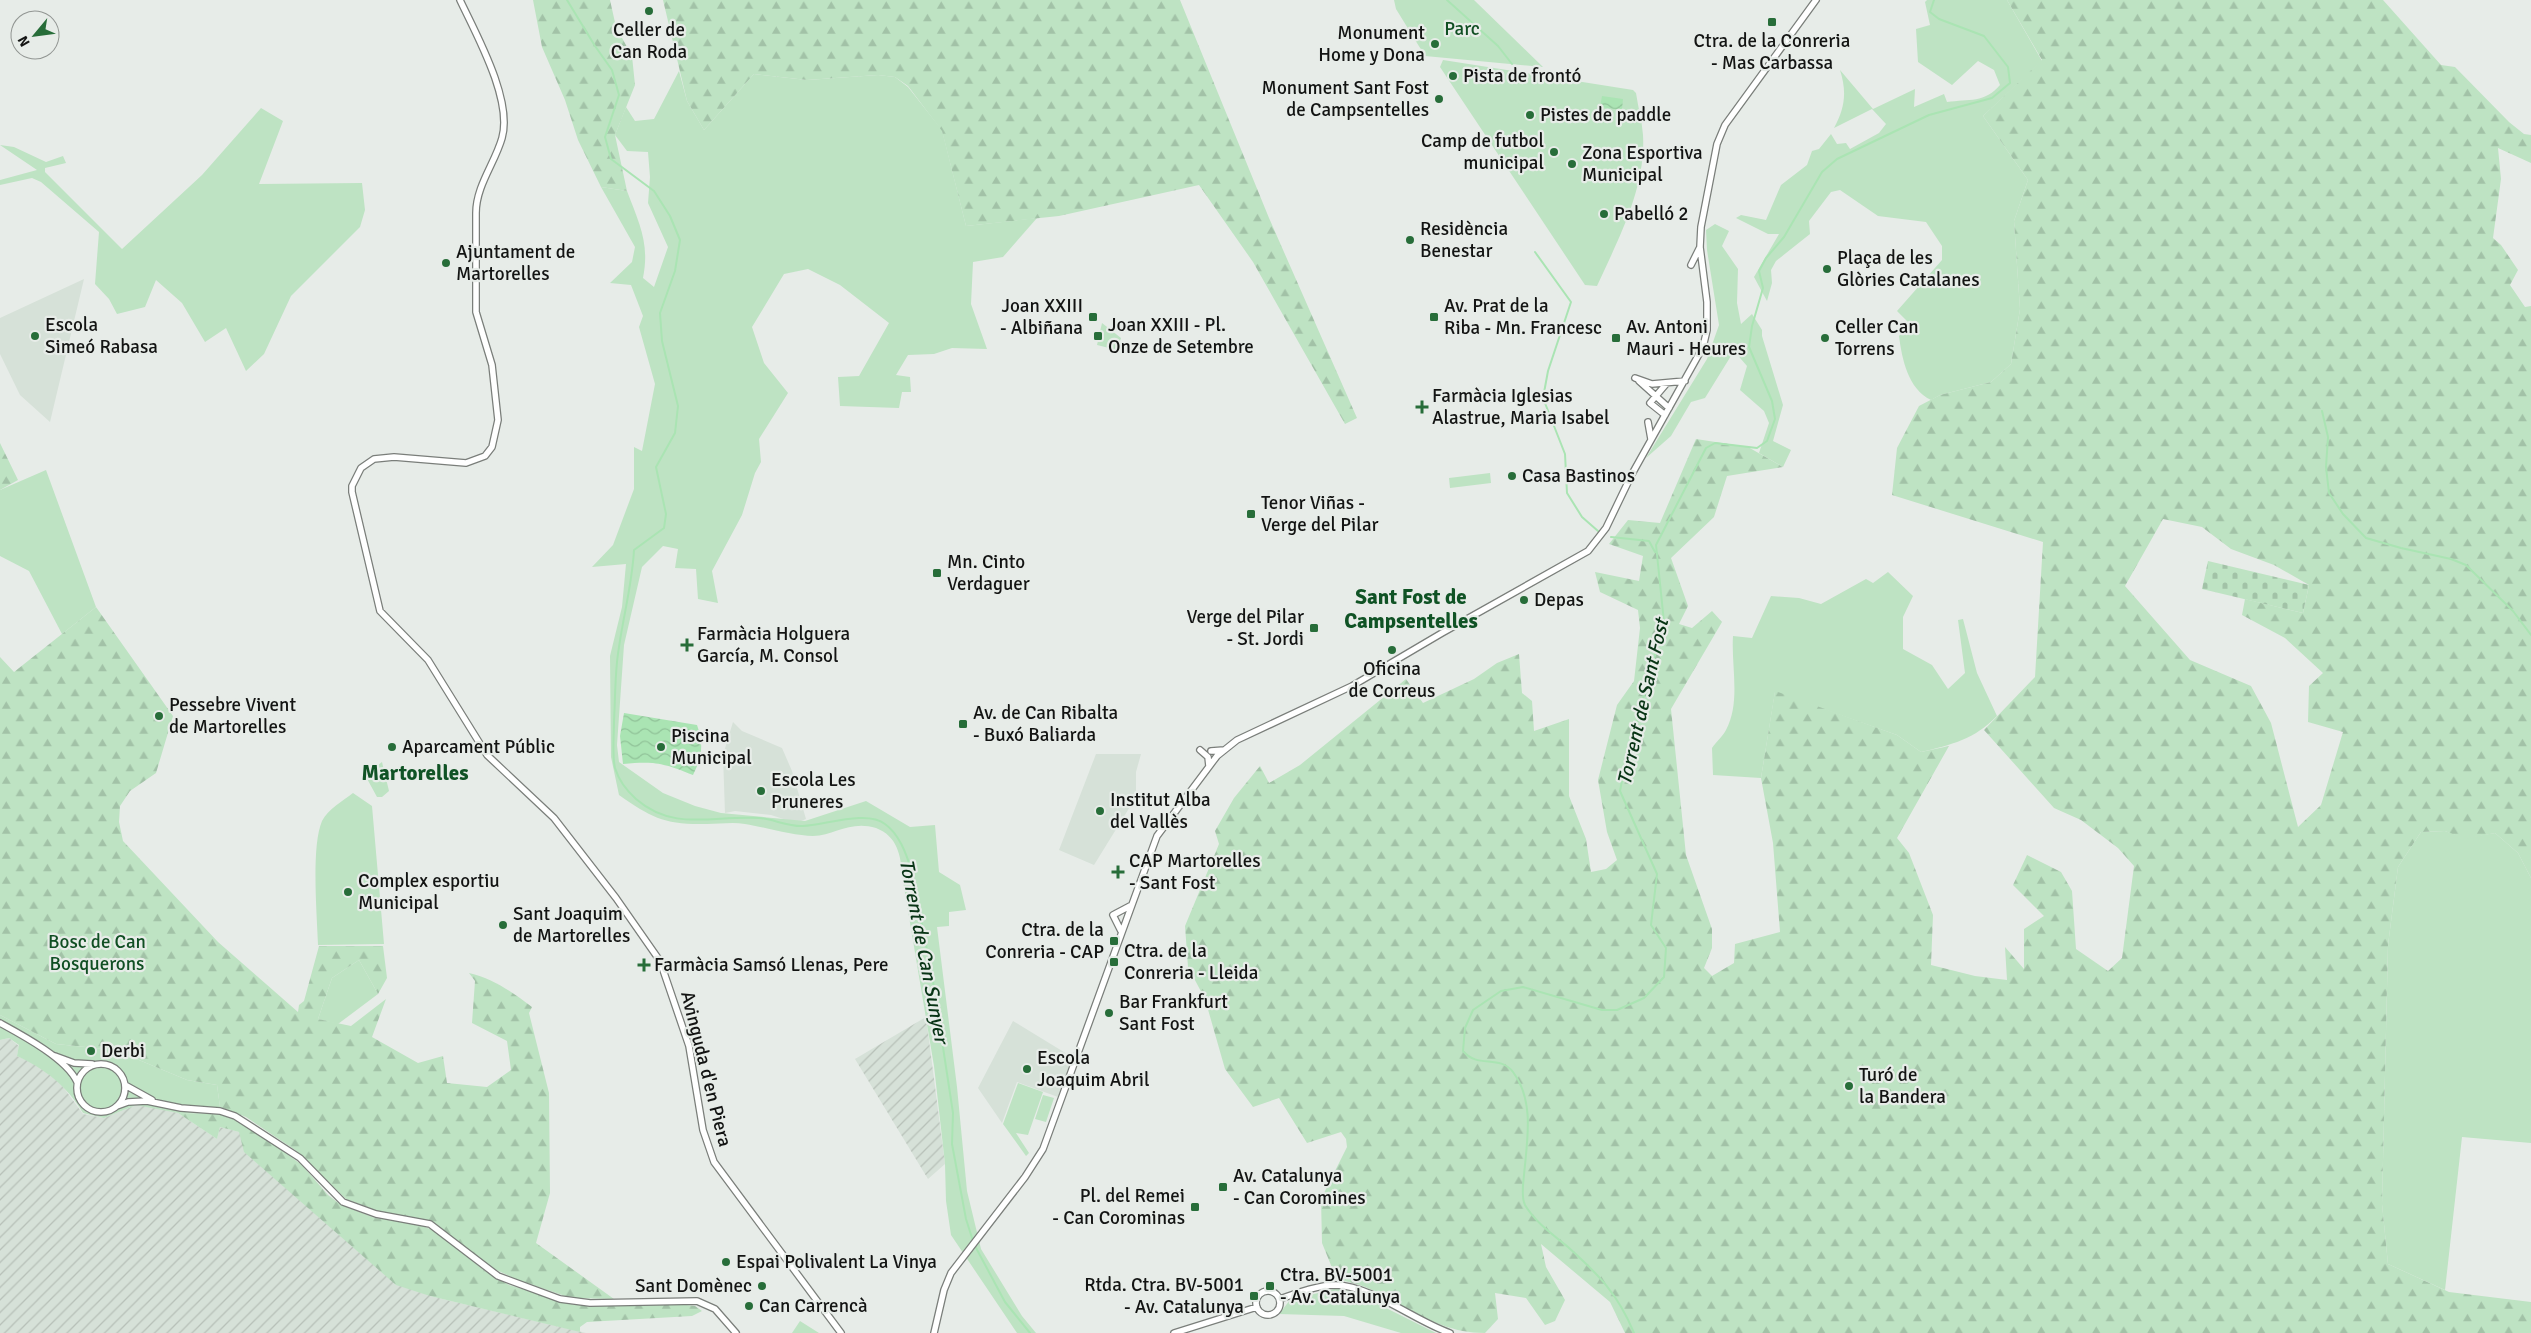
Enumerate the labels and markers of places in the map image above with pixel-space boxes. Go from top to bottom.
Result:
marker: Celler de Can Roda [643,5,655,17]
marker: Ctra. de la Conreria - Mas Carbassa [1766,16,1778,28]
place label: Celler de Can Roda [611,18,687,64]
place label: Monument Home y Dona [1318,21,1425,67]
place label: Ctra. de la Conreria - Mas Carbassa [1694,29,1850,75]
marker: Monument Home y Dona [1429,38,1441,50]
place label: Pista de frontó [1463,64,1582,88]
marker: Pista de frontó [1447,70,1459,82]
place label: Monument Sant Fost de Campsentelles [1262,76,1429,122]
marker: Monument Sant Fost de Campsentelles [1433,93,1445,105]
place label: Pistes de paddle [1540,103,1671,127]
marker: Pistes de paddle [1524,109,1536,121]
place label: Camp de futbol municipal [1421,129,1544,175]
place label: Zona Esportiva Municipal [1582,141,1703,187]
marker: Camp de futbol municipal [1548,146,1560,158]
marker: Zona Esportiva Municipal [1566,158,1578,170]
place label: Pabelló 2 [1614,202,1689,226]
marker: Pabelló 2 [1598,208,1610,220]
place label: Residència Benestar [1420,217,1508,263]
marker: Residència Benestar [1404,234,1416,246]
place label: Ajuntament de Martorelles [456,240,575,286]
place label: Plaça de les Glòries Catalanes [1837,246,1979,292]
marker: Ajuntament de Martorelles [440,257,452,269]
marker: Plaça de les Glòries Catalanes [1821,263,1833,275]
place label: Joan XXIII - Albiñana [1000,294,1083,340]
place label: Av. Prat de la Riba - Mn. Francesc [1444,294,1602,340]
marker: Joan XXIII - Albiñana [1087,311,1099,323]
marker: Av. Prat de la Riba - Mn. Francesc [1428,311,1440,323]
place label: Escola Simeó Rabasa [45,313,158,359]
place label: Joan XXIII - Pl. Onze de Setembre [1108,313,1254,359]
place label: Av. Antoni Mauri - Heures [1626,315,1746,361]
place label: Celler Can Torrens [1835,315,1919,361]
marker: Escola Simeó Rabasa [29,330,41,342]
marker: Joan XXIII - Pl. Onze de Setembre [1092,330,1104,342]
marker: Av. Antoni Mauri - Heures [1610,332,1622,344]
marker: Celler Can Torrens [1819,332,1831,344]
place label: Farmàcia Iglesias Alastrue, Maria Isabel [1432,384,1610,430]
marker: Farmàcia Iglesias Alastrue, Maria Isabel [1416,401,1428,413]
place label: Casa Bastinos [1522,464,1635,488]
marker: Casa Bastinos [1506,470,1518,482]
place label: Tenor Viñas - Verge del Pilar [1261,491,1379,537]
marker: Tenor Viñas - Verge del Pilar [1245,508,1257,520]
place label: Mn. Cinto Verdaguer [947,550,1030,596]
marker: Mn. Cinto Verdaguer [931,567,943,579]
place label: Depas [1534,588,1584,612]
marker: Depas [1518,594,1530,606]
place label: Verge del Pilar - St. Jordi [1186,605,1304,651]
place label: Farmàcia Holguera García, M. Consol [697,622,850,668]
marker: Verge del Pilar - St. Jordi [1308,622,1320,634]
marker: Farmàcia Holguera García, M. Consol [681,639,693,651]
marker: Oficina de Correus [1386,644,1398,656]
place label: Oficina de Correus [1349,657,1435,703]
place label: Pessebre Vivent de Martorelles [169,693,296,739]
place label: Av. de Can Ribalta - Buxó Baliarda [973,701,1118,747]
marker: Pessebre Vivent de Martorelles [153,710,165,722]
marker: Av. de Can Ribalta - Buxó Baliarda [957,718,969,730]
place label: Piscina Municipal [671,724,752,770]
place label: Aparcament Públic [402,735,555,759]
marker: Aparcament Públic [386,741,398,753]
marker: Piscina Municipal [655,741,667,753]
place label: Escola Les Pruneres [771,768,855,814]
marker: Escola Les Pruneres [755,785,767,797]
place label: Institut Alba del Vallès [1110,788,1211,834]
marker: Institut Alba del Vallès [1094,805,1106,817]
place label: CAP Martorelles - Sant Fost [1129,849,1261,895]
marker: CAP Martorelles - Sant Fost [1111,865,1125,879]
place label: Complex esportiu Municipal [358,869,500,915]
marker: Complex esportiu Municipal [342,886,354,898]
place label: Sant Joaquim de Martorelles [513,902,630,948]
place label: Ctra. de la Conreria - CAP [985,918,1104,964]
marker: Sant Joaquim de Martorelles [497,919,509,931]
marker: Ctra. de la Conreria - CAP [1108,935,1120,947]
place label: Ctra. de la Conreria - Lleida [1124,939,1258,985]
place label: Farmàcia Samsó Llenas, Pere [654,953,889,977]
marker: Ctra. de la Conreria - Lleida [1108,956,1120,968]
marker: Farmàcia Samsó Llenas, Pere [638,959,650,971]
place label: Bar Frankfurt Sant Fost [1119,990,1228,1036]
marker: Bar Frankfurt Sant Fost [1103,1007,1115,1019]
place label: Derbi [101,1039,145,1063]
marker: Derbi [85,1045,97,1057]
place label: Escola Joaquim Abril [1037,1046,1150,1092]
marker: Escola Joaquim Abril [1021,1063,1033,1075]
place label: Turó de la Bandera [1859,1063,1946,1109]
marker: Turó de la Bandera [1843,1080,1855,1092]
place label: Av. Catalunya - Can Coromines [1233,1164,1366,1210]
marker: Av. Catalunya - Can Coromines [1217,1181,1229,1193]
place label: Pl. del Remei - Can Corominas [1052,1184,1185,1230]
marker: Pl. del Remei - Can Corominas [1189,1201,1201,1213]
place label: Espai Polivalent La Vinya [736,1250,937,1274]
marker: Espai Polivalent La Vinya [720,1256,732,1268]
place label: Ctra. BV-5001 - Av. Catalunya [1280,1263,1400,1309]
place label: Rtda. Ctra. BV-5001 - Av. Catalunya [1084,1273,1244,1319]
place label: Sant Domènec [635,1274,752,1298]
marker: Sant Domènec [756,1280,768,1292]
marker: Ctra. BV-5001 - Av. Catalunya [1264,1280,1276,1292]
marker: Rtda. Ctra. BV-5001 - Av. Catalunya [1248,1290,1260,1302]
place label: Can Carrencà [759,1294,868,1318]
marker: Can Carrencà [743,1300,755,1312]

